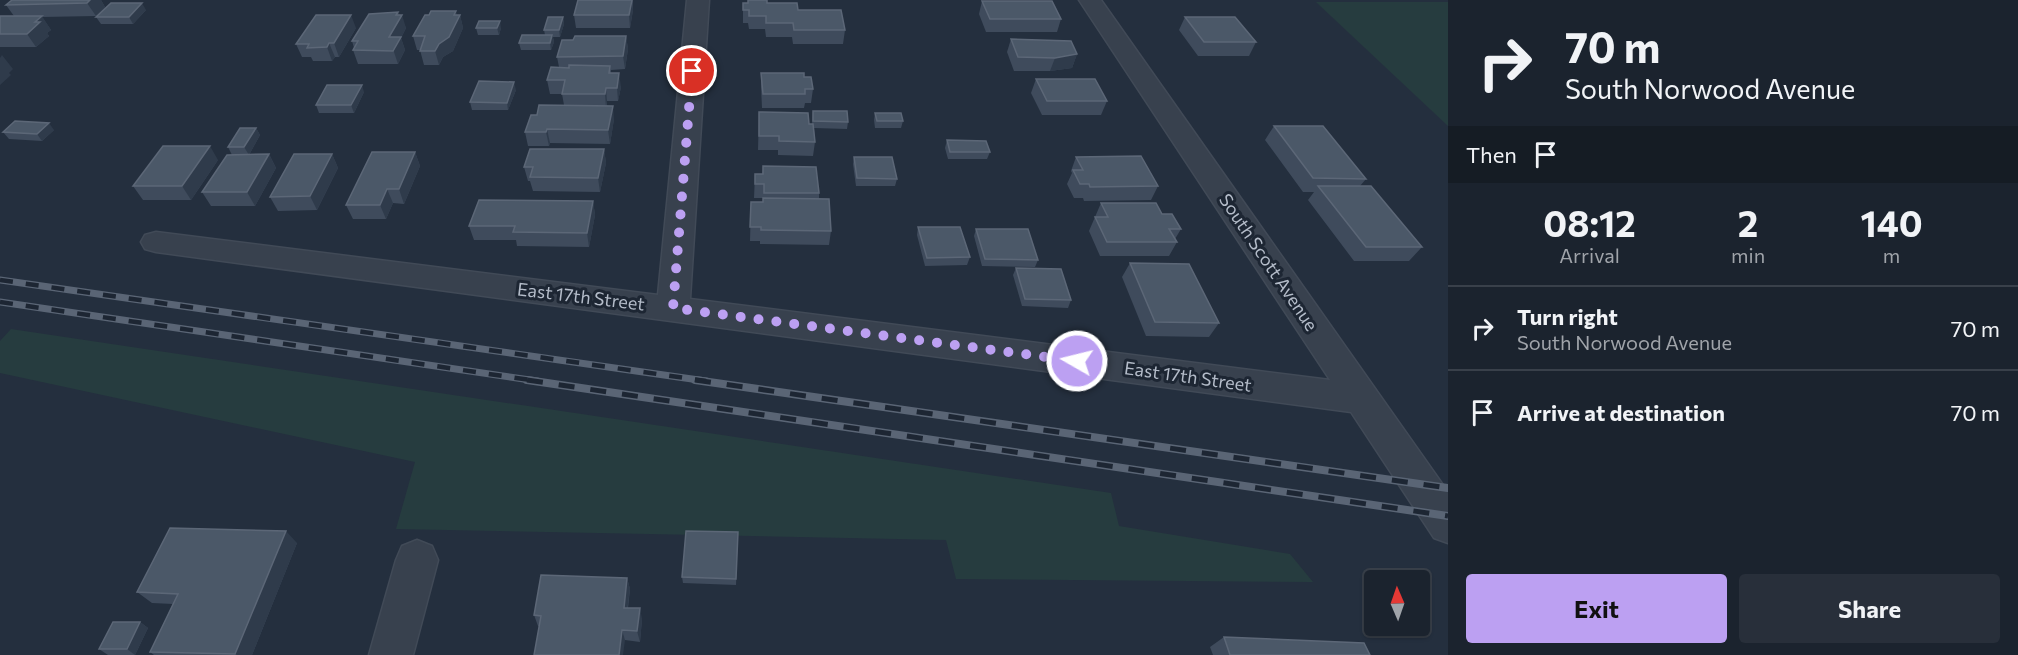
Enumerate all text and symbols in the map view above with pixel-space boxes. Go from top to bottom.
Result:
text: 70 m [1565,20,1660,72]
icon: right [1466,24,1544,102]
pin [666,45,717,96]
icon: arrive [675,54,708,87]
text: South Norwood Avenue [1565,72,1855,105]
icon: arrive [1529,138,1562,171]
text: Then [1466,141,1517,168]
street label: South Scott Avenue [1215,189,1323,335]
text: 08:12 [1543,200,1636,244]
text: 2 [1738,200,1758,244]
text: 140 [1860,200,1923,244]
text: Arrival [1559,243,1620,267]
text: min [1731,243,1765,267]
text: m [1883,243,1900,267]
street label: East 17th Street [516,277,646,315]
text: Turn right [1517,303,1618,330]
icon: right [1466,312,1499,345]
text: 70 m [1951,315,2000,342]
position arrow [1045,329,1109,393]
text: South Norwood Avenue [1517,330,1732,354]
street label: East 17th Street [1123,356,1253,396]
icon: arrive [1466,396,1499,429]
text: Arrive at destination [1517,399,1725,426]
text: 70 m [1951,399,2000,426]
north arrow [1364,570,1430,636]
map controls [1364,570,1430,636]
button: Exit [1466,574,1727,643]
button: Share [1739,574,2000,643]

